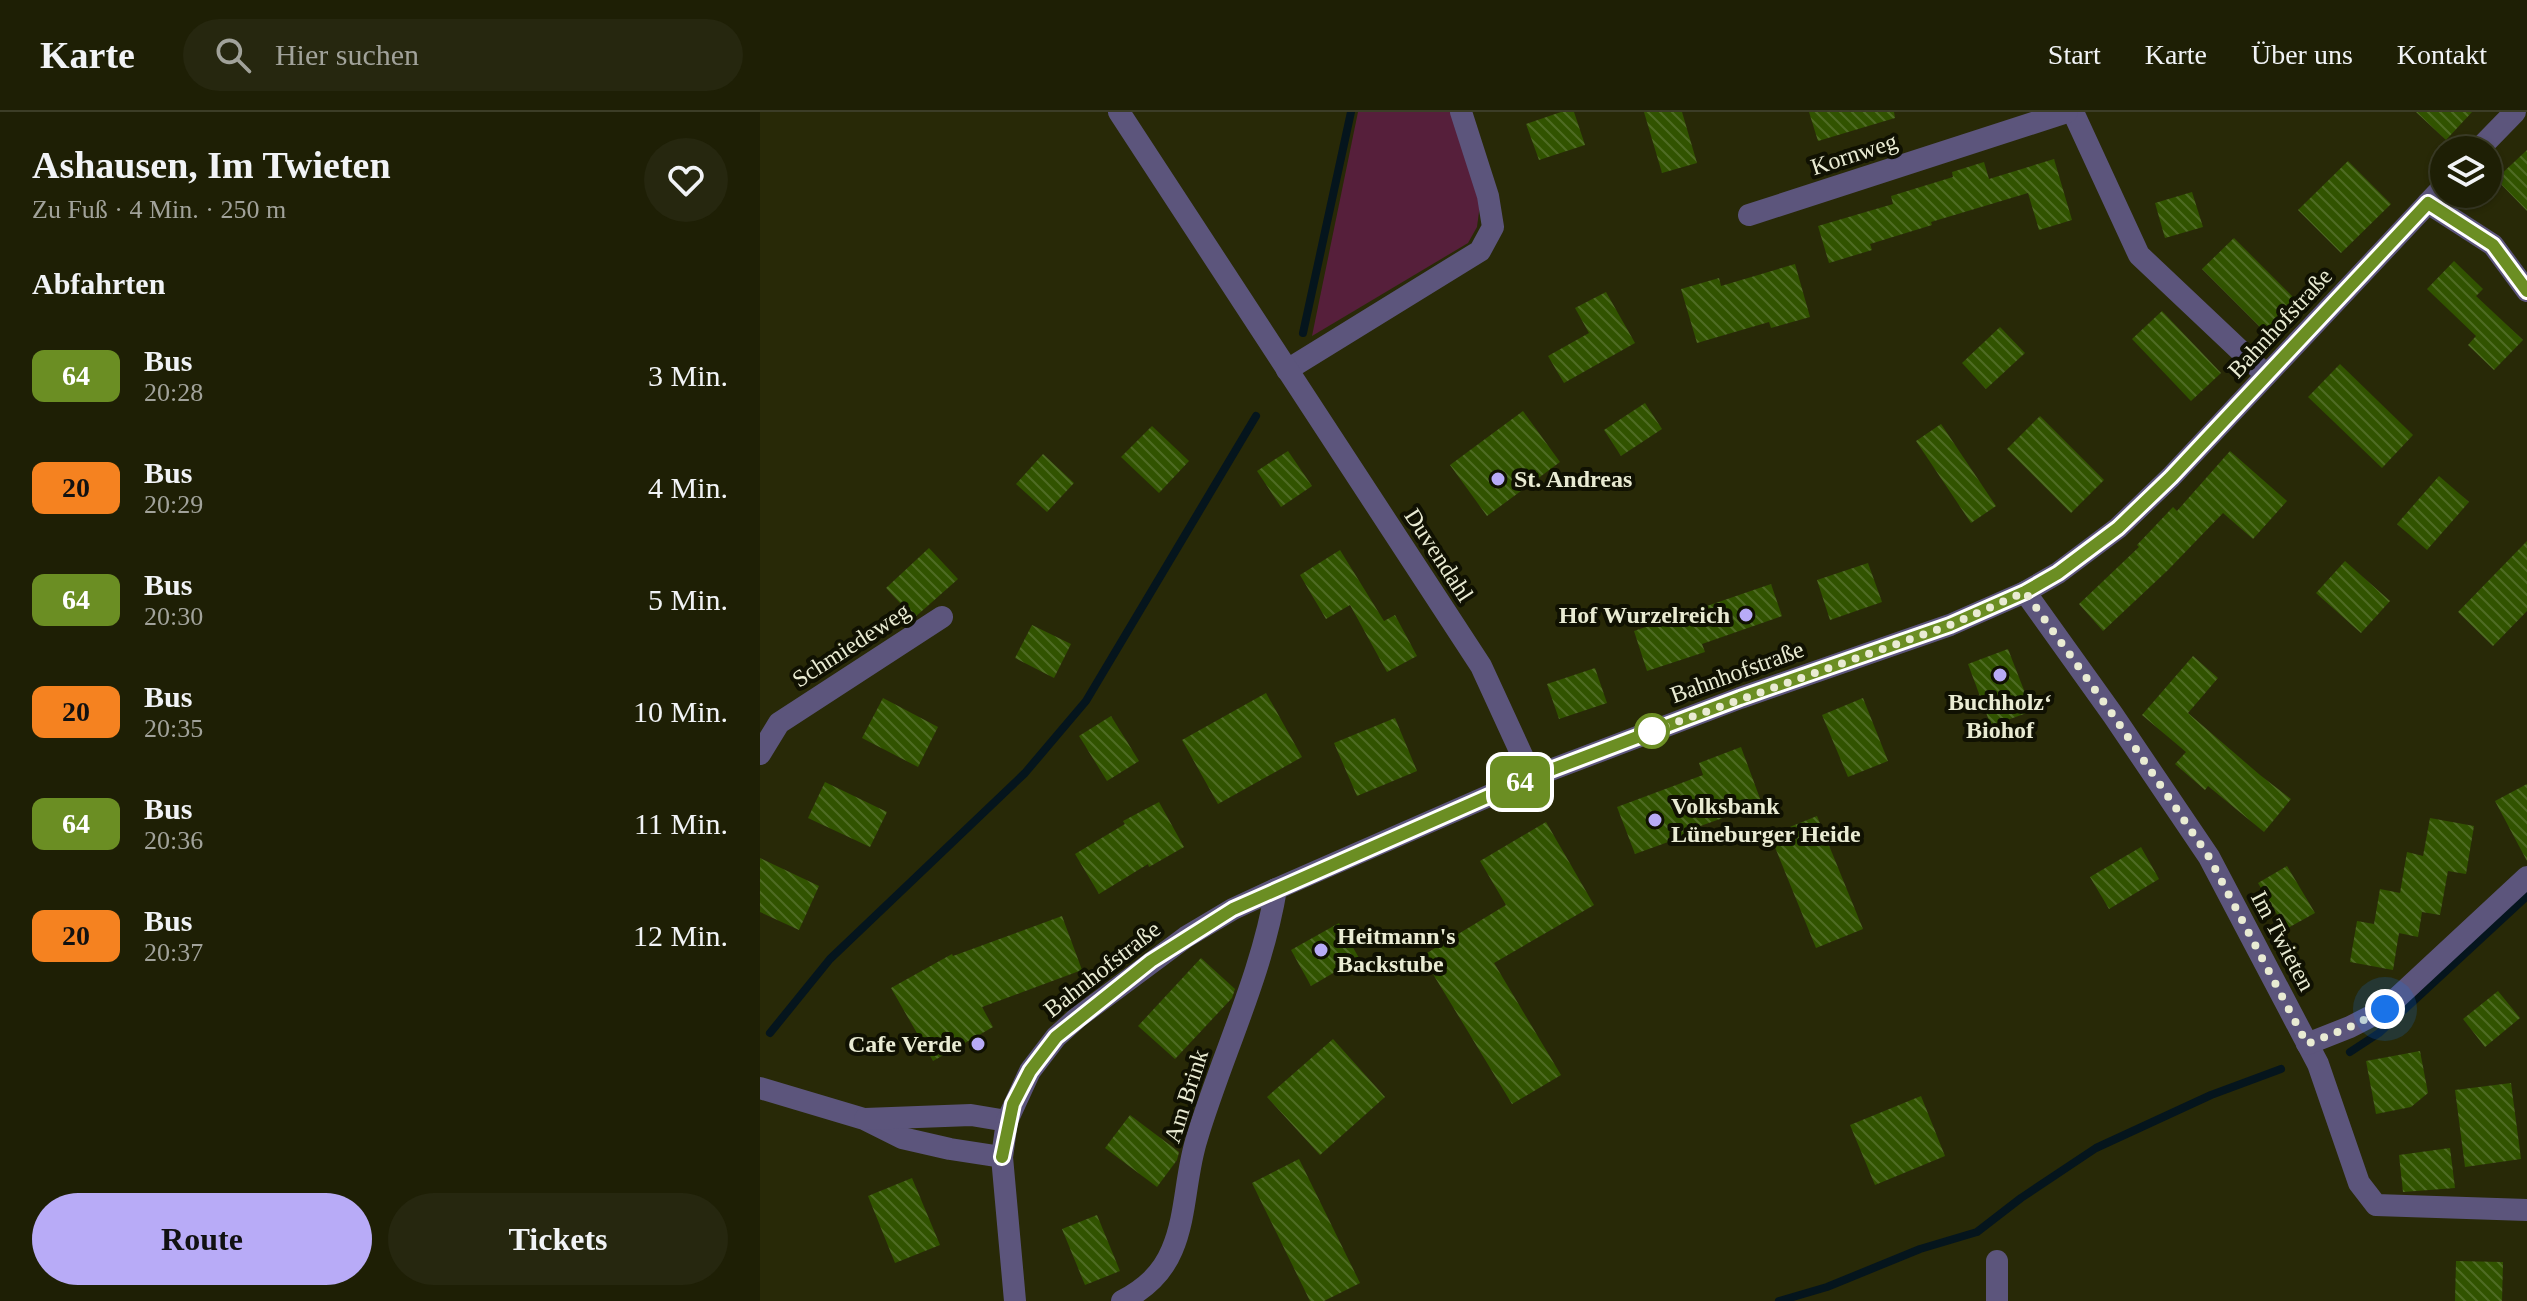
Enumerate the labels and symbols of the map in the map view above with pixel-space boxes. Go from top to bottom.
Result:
street label: Kornweg [1808,128,1900,180]
street label: Bahnhofstraße [2223,263,2337,383]
place label: St. Andreas [1514,466,1632,492]
marker: St. Andreas [1489,470,1507,488]
street label: Duvendahl [1399,504,1479,607]
street label: Schmiedeweg [787,597,915,693]
place label: Hof Wurzelreich [1559,602,1730,628]
marker: Hof Wurzelreich [1737,606,1755,624]
street label: Bahnhofstraße [1667,636,1807,708]
marker: Buchholz‘ Biohof [1991,666,2009,684]
place label: Buchholz‘ Biohof [1948,689,2052,743]
unlabelled marker [1635,714,1669,748]
line badge: 64 [1484,756,1556,808]
place label: Volksbank Lüneburger Heide [1671,793,1861,847]
marker: Volksbank Lüneburger Heide [1646,811,1664,829]
street label: Im Twieten [2246,887,2320,995]
street label: Bahnhofstraße [1039,916,1165,1022]
place label: Heitmann's Backstube [1337,923,1456,977]
marker: Heitmann's Backstube [1312,941,1330,959]
your location [2365,989,2405,1029]
place label: Cafe Verde [848,1031,962,1057]
marker: Cafe Verde [969,1035,987,1053]
street label: Am Brink [1159,1046,1213,1146]

